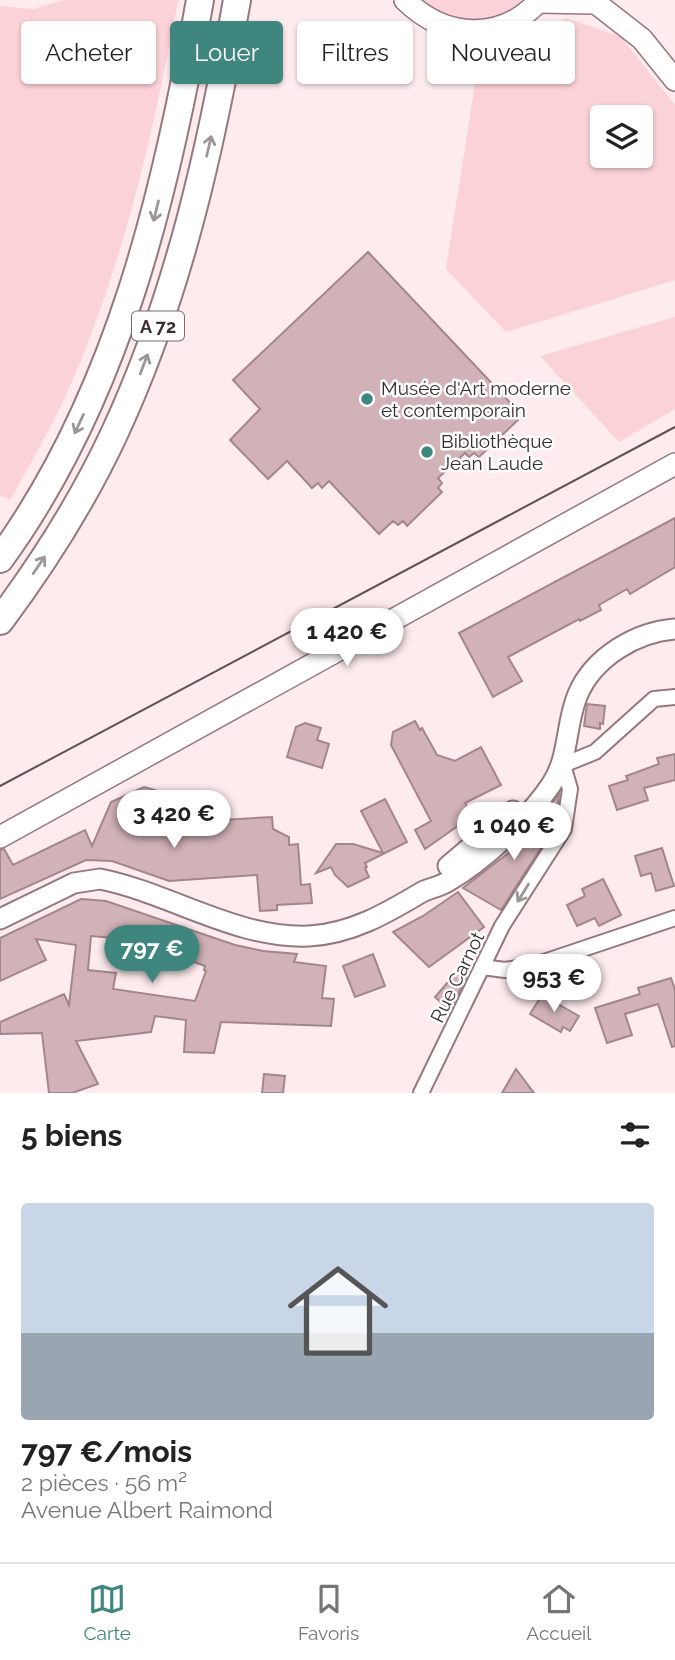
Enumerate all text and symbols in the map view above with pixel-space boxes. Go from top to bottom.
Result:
chip: Acheter [21,21,156,84]
chip: Louer [170,21,283,84]
chip: Filtres [297,21,413,84]
chip: Nouveau [427,21,575,84]
map controls [590,105,653,168]
button: layers [590,105,653,168]
one-way arrow [203,135,217,158]
one-way arrow [149,199,162,221]
road number: A 72 [132,312,184,340]
one-way arrow [138,354,151,375]
place label: Musée d'Art moderne et contemporain [381,377,571,421]
marker: Musée d'Art moderne et contemporain [359,391,375,407]
one-way arrow [71,413,85,434]
place label: Bibliothèque Jean Laude [441,430,553,474]
marker: Bibliothèque Jean Laude [419,444,435,460]
one-way arrow [33,556,47,576]
pin: 1 420 € [282,608,412,668]
text: 1 420 € [307,617,387,644]
pin: 3 420 € [109,790,239,850]
text: 3 420 € [133,799,215,826]
pin: 1 040 € [449,802,579,862]
text: 1 040 € [473,811,555,838]
one-way arrow [516,883,531,902]
pin: 797 € [103,926,201,985]
street label: Rue Carnot [426,927,489,1026]
text: 797 € [120,934,184,961]
pin: 953 € [505,954,603,1014]
text: 953 € [523,963,586,990]
icon: filters [616,1116,654,1154]
text: 5 biens [21,1118,122,1153]
icon: home [275,1248,401,1374]
text: 797 €/mois [21,1434,192,1469]
text: 2 pièces · 56 m² [21,1469,187,1496]
text: Avenue Albert Raimond [21,1496,273,1523]
tab: Carte [84,1580,131,1644]
tab: Favoris [298,1580,359,1644]
tab: Accueil [526,1580,591,1644]

